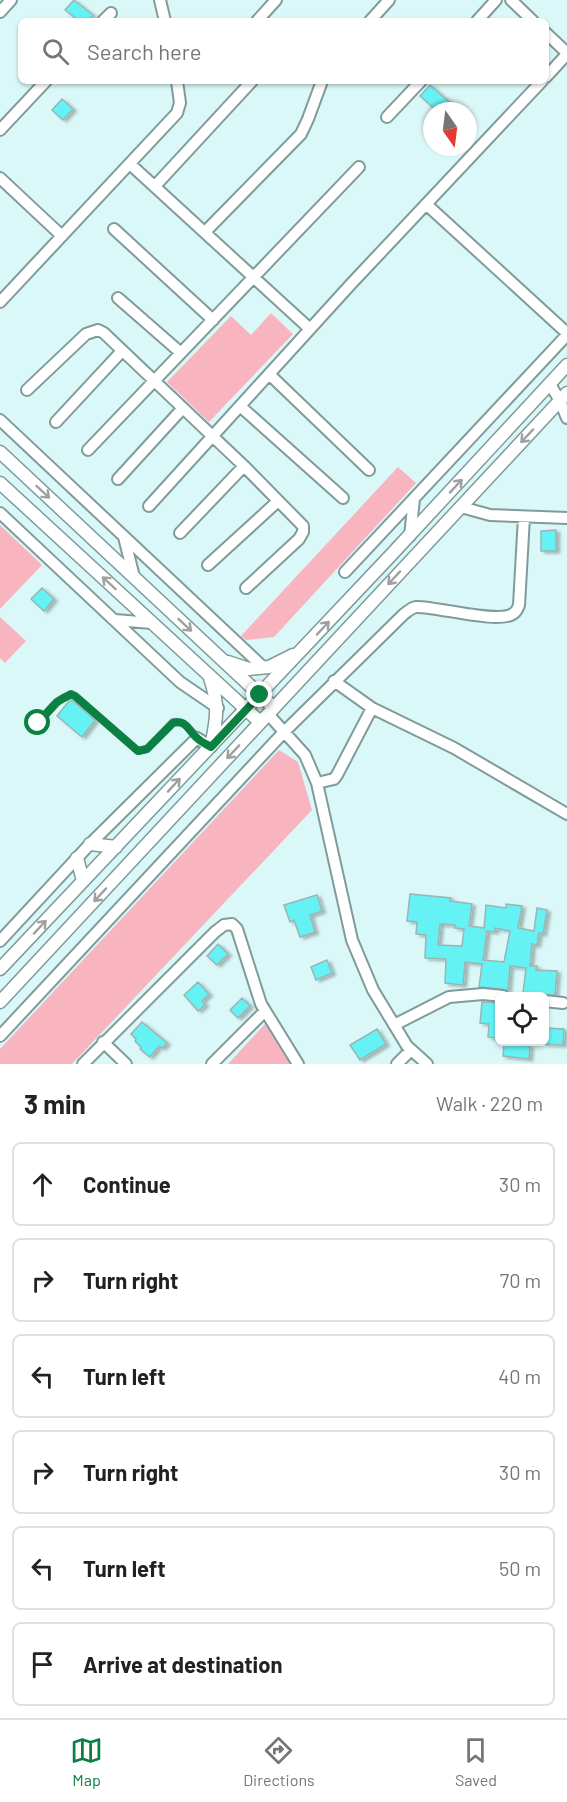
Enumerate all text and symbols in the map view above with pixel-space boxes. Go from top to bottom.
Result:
search box [18,18,549,84]
icon: search [39,35,72,68]
text: Search here [87,38,201,64]
north arrow [423,102,477,156]
one-way arrow [520,428,534,443]
one-way arrow [449,479,463,494]
one-way arrow [35,484,50,498]
one-way arrow [387,571,401,586]
one-way arrow [102,576,117,590]
one-way arrow [178,618,193,632]
one-way arrow [315,621,330,636]
route end [246,681,272,707]
route start [24,709,50,735]
one-way arrow [226,744,240,759]
one-way arrow [167,778,181,793]
one-way arrow [93,887,107,902]
one-way arrow [33,919,47,934]
map controls [495,992,549,1046]
button: locate [495,992,549,1046]
text: 3 min [24,1088,86,1119]
text: Walk · 220 m [436,1091,543,1115]
icon: ahead [26,1168,59,1201]
text: Continue [83,1171,171,1197]
text: 30 m [499,1172,541,1196]
icon: right [26,1264,59,1297]
text: Turn right [83,1267,178,1293]
text: 70 m [500,1268,541,1292]
icon: left [26,1360,59,1393]
text: Turn left [83,1363,166,1389]
text: 40 m [498,1364,541,1388]
icon: right [26,1456,59,1489]
text: Turn right [83,1459,178,1485]
text: 30 m [499,1460,541,1484]
icon: left [26,1552,59,1585]
text: Turn left [83,1555,166,1581]
text: 50 m [499,1556,541,1580]
icon: arrive [26,1648,59,1681]
text: Arrive at destination [83,1651,282,1677]
tab: Map [70,1734,103,1789]
tab: Directions [243,1734,315,1789]
tab: Saved [455,1734,497,1789]

